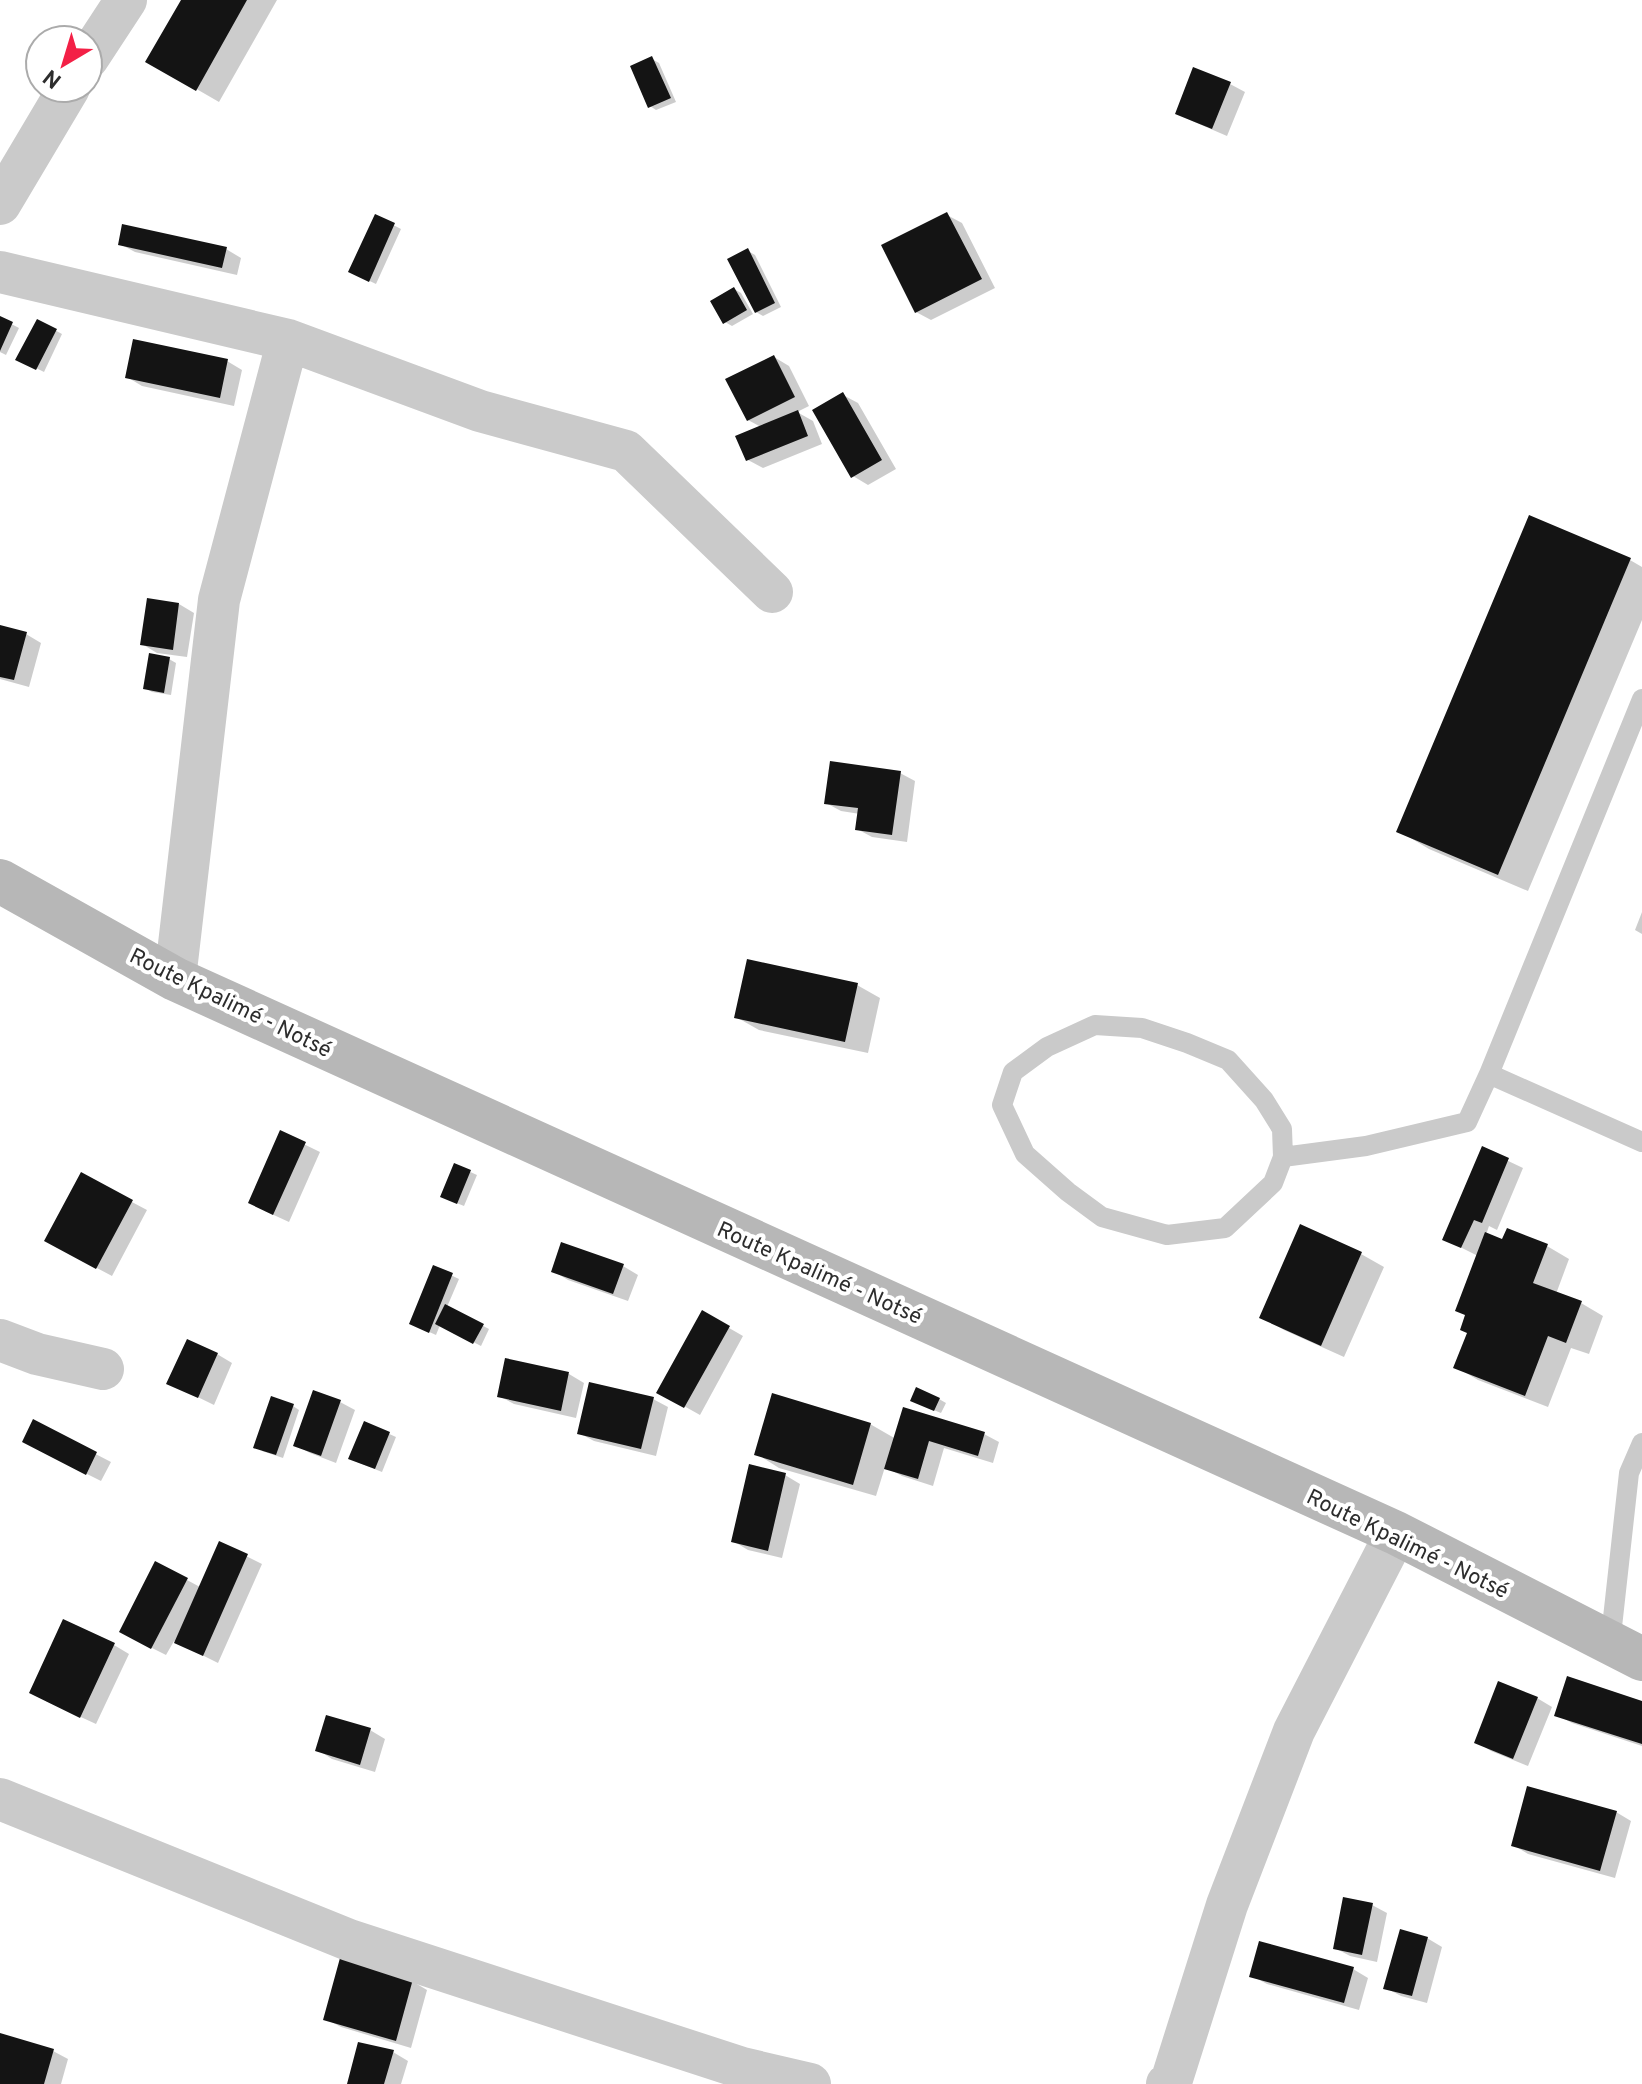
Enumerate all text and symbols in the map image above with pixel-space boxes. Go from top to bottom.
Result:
north arrow [24,24,104,104]
text: N [39,62,68,93]
street label: Route Kpalimé - Notsé [124,944,335,1065]
street label: Route Kpalimé - Notsé [712,1217,926,1332]
street label: Route Kpalimé - Notsé [1301,1485,1512,1606]

